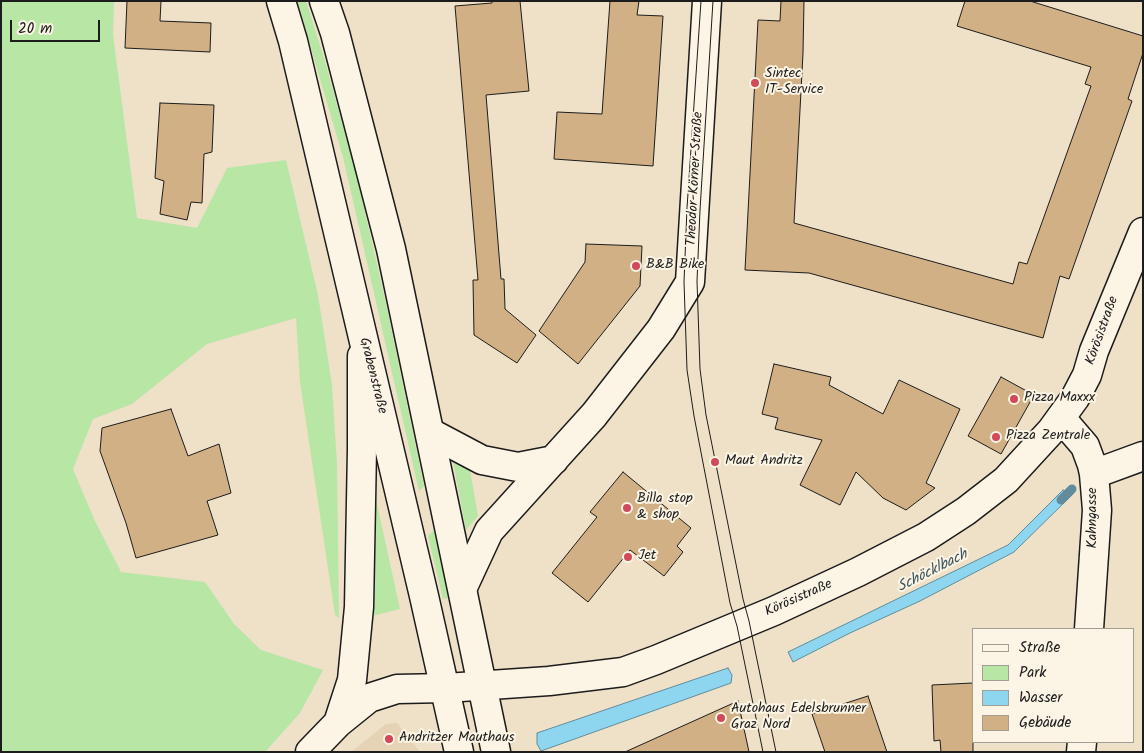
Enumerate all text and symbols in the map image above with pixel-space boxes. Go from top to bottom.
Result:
scale bar [12,10,102,42]
text: 20 m [18,17,52,41]
place label: Sintec IT-Service [765,67,823,100]
marker: Sintec IT-Service [749,77,761,89]
street label: Theodor-Körner-Straße [684,111,708,247]
place label: B&B Bike [646,258,704,274]
marker: B&B Bike [630,260,642,272]
street label: Körösistraße [1083,294,1123,368]
street label: Grabenstraße [354,336,390,416]
place label: Pizza Maxxx [1024,391,1095,407]
marker: Pizza Maxxx [1008,393,1020,405]
place label: Pizza Zentrale [1006,429,1090,445]
marker: Pizza Zentrale [990,431,1002,443]
place label: Maut Andritz [725,454,803,470]
marker: Maut Andritz [709,456,721,468]
street label: Kahngasse [1086,487,1102,549]
place label: Billa stop & shop [637,492,693,524]
marker: Billa stop & shop [621,502,633,514]
water label: Schöcklbach [895,547,971,597]
place label: Jet [638,549,656,565]
marker: Jet [622,551,634,563]
street label: Körösistraße [763,577,835,621]
legend [972,628,1134,743]
text: Straße [1019,636,1060,660]
text: Park [1019,661,1046,685]
text: Wasser [1019,686,1062,710]
place label: Autohaus Edelsbrunner Graz Nord [731,702,866,734]
text: Gebäude [1019,711,1071,735]
marker: Autohaus Edelsbrunner Graz Nord [715,712,727,724]
place label: Andritzer Mauthaus [399,731,515,747]
marker: Andritzer Mauthaus [383,733,395,745]

